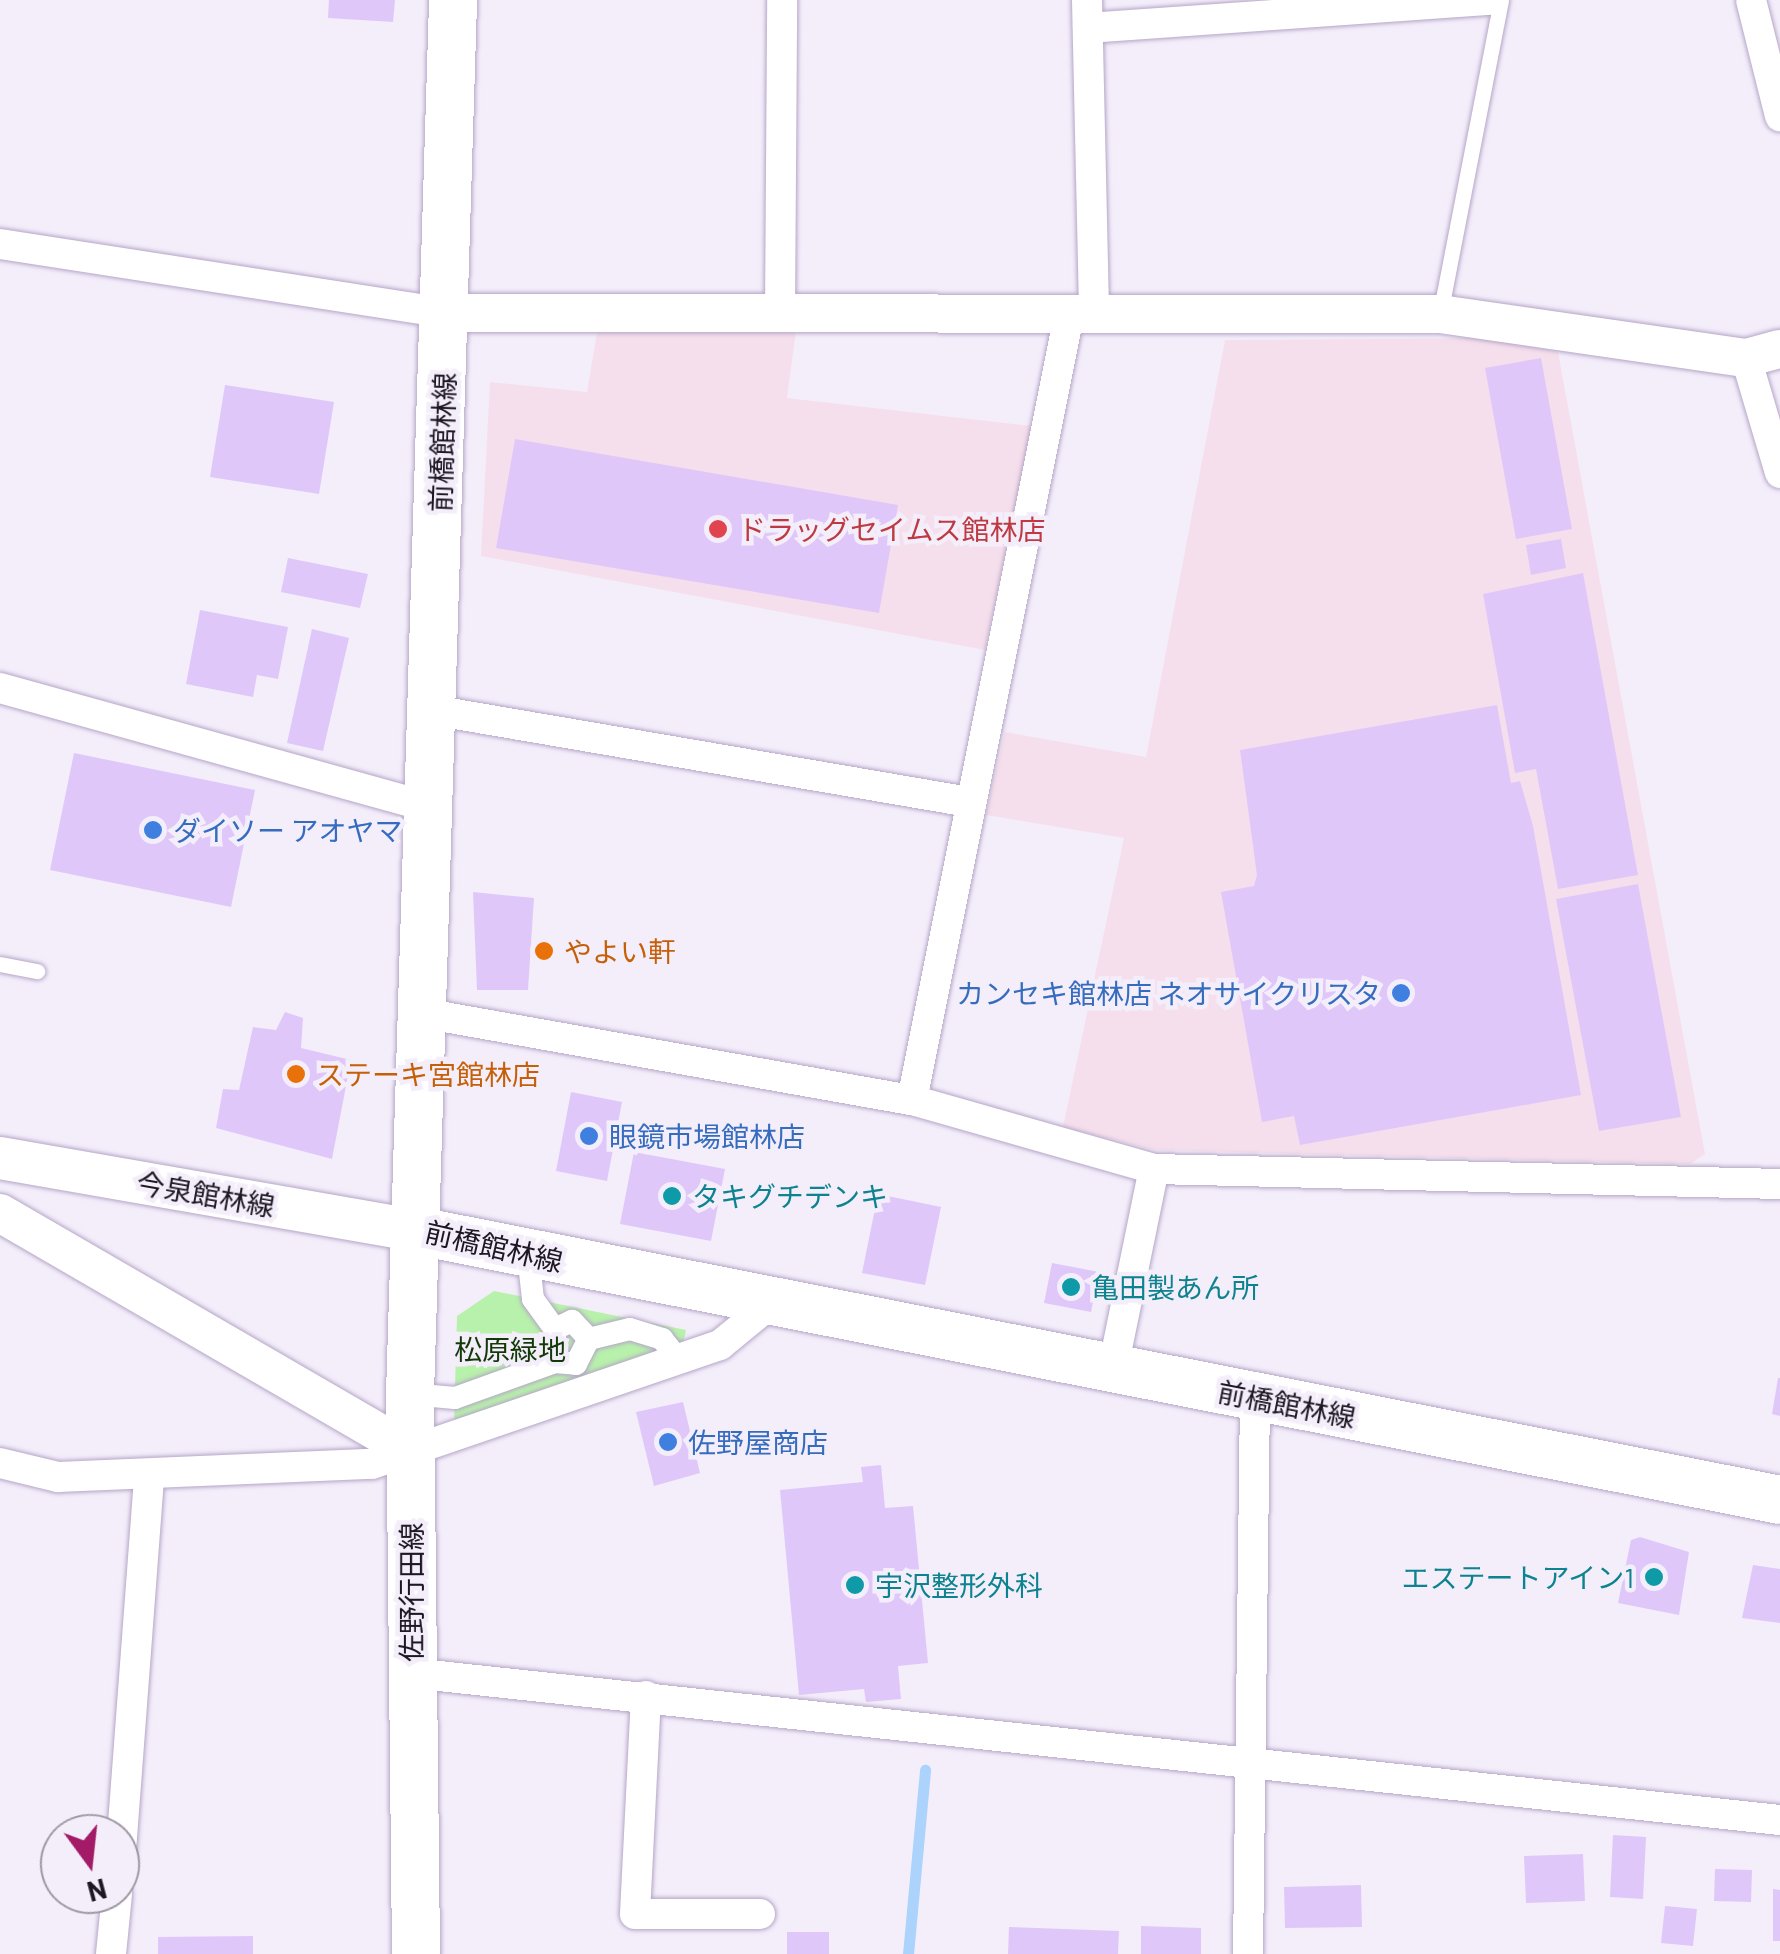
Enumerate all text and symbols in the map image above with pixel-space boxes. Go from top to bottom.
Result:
street label: 前橋館林線 [423,371,461,513]
place label: ドラッグセイムス館林店 [738,512,1046,546]
marker: ドラッグセイムス館林店 [707,518,729,540]
place label: ダイソー アオヤマ [173,813,403,847]
marker: ダイソー アオヤマ [142,819,164,841]
place label: やよい軒 [564,934,676,968]
marker: やよい軒 [533,940,555,962]
place label: カンセキ館林店 ネオサイクリスタ [955,976,1381,1010]
marker: カンセキ館林店 ネオサイクリスタ [1390,982,1412,1004]
place label: ステーキ宮館林店 [316,1057,540,1091]
marker: ステーキ宮館林店 [285,1063,307,1085]
place label: 眼鏡市場館林店 [609,1119,805,1153]
marker: 眼鏡市場館林店 [578,1125,600,1147]
street label: 今泉館林線 [134,1165,278,1223]
place label: タキグチデンキ [692,1179,888,1213]
marker: タキグチデンキ [661,1185,683,1207]
street label: 前橋館林線 [422,1214,566,1278]
place label: 亀田製あん所 [1091,1270,1259,1304]
marker: 亀田製あん所 [1060,1276,1082,1298]
park label: 松原緑地 [454,1332,566,1366]
street label: 前橋館林線 [1215,1374,1359,1434]
place label: 佐野屋商店 [688,1425,828,1459]
marker: 佐野屋商店 [657,1431,679,1453]
street label: 佐野行田線 [394,1522,428,1662]
place label: エステートアイン1 [1400,1560,1634,1594]
marker: エステートアイン1 [1643,1566,1665,1588]
place label: 宇沢整形外科 [875,1568,1043,1602]
marker: 宇沢整形外科 [844,1574,866,1596]
north arrow [40,1814,140,1914]
text: N [84,1872,111,1910]

